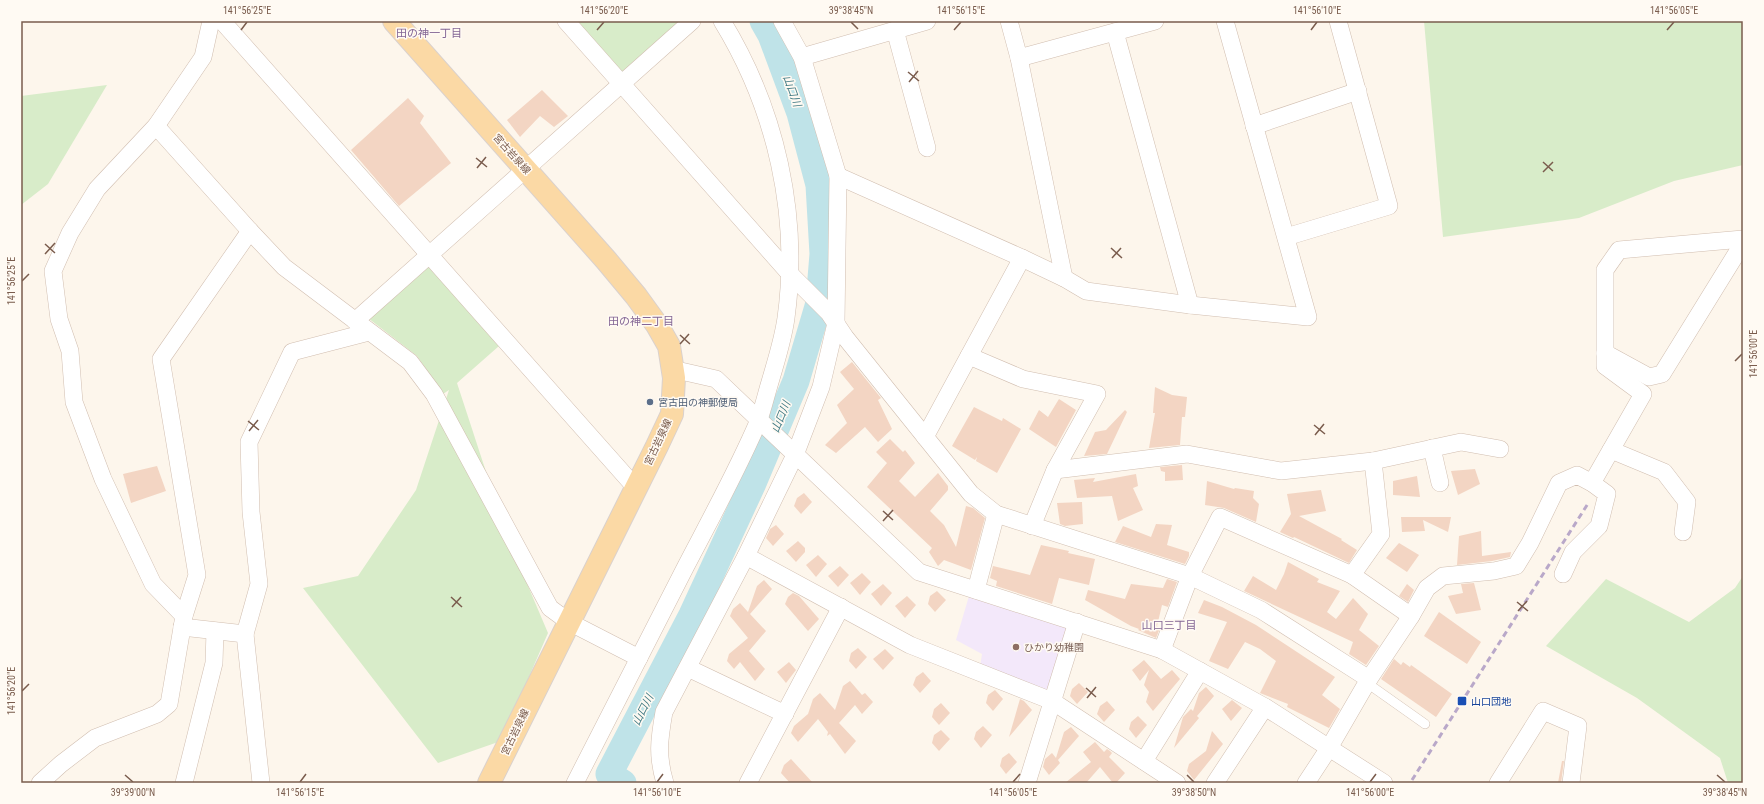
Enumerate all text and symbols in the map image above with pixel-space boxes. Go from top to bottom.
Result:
text: 141°56'25"E [223,5,271,16]
text: 141°56'20"E [580,5,628,16]
text: 39°38'45"N [829,5,873,16]
text: 141°56'15"E [937,5,985,16]
text: 141°56'10"E [1293,5,1341,16]
text: 141°56'05"E [1650,5,1698,16]
district label: 田の神一丁目 [396,27,462,40]
water label: 山口川 [780,73,804,110]
street label: 宮古岩泉線 [491,132,533,176]
text: 141°56'25"E [6,257,17,305]
district label: 田の神二丁目 [608,315,674,328]
text: 141°56'00"E [1748,330,1759,378]
marker: 宮古田の神郵便局 [645,397,655,407]
place label: 宮古田の神郵便局 [658,397,738,408]
water label: 山口川 [769,398,794,435]
street label: 宮古岩泉線 [642,417,674,467]
district label: 山口三丁目 [1142,619,1197,632]
marker: ひかり幼稚園 [1011,642,1021,652]
place label: ひかり幼稚園 [1024,642,1084,653]
text: 141°56'20"E [6,667,17,715]
water label: 山口川 [630,691,657,728]
marker: 山口団地 [1456,695,1468,707]
place label: 山口団地 [1471,696,1512,707]
street label: 宮古岩泉線 [499,707,531,757]
text: 39°39'00"N [111,787,155,798]
text: 141°56'15"E [276,787,324,798]
text: 141°56'10"E [633,787,681,798]
text: 141°56'05"E [989,787,1037,798]
text: 39°38'50"N [1172,787,1216,798]
text: 141°56'00"E [1346,787,1394,798]
text: 39°38'45"N [1703,787,1747,798]

